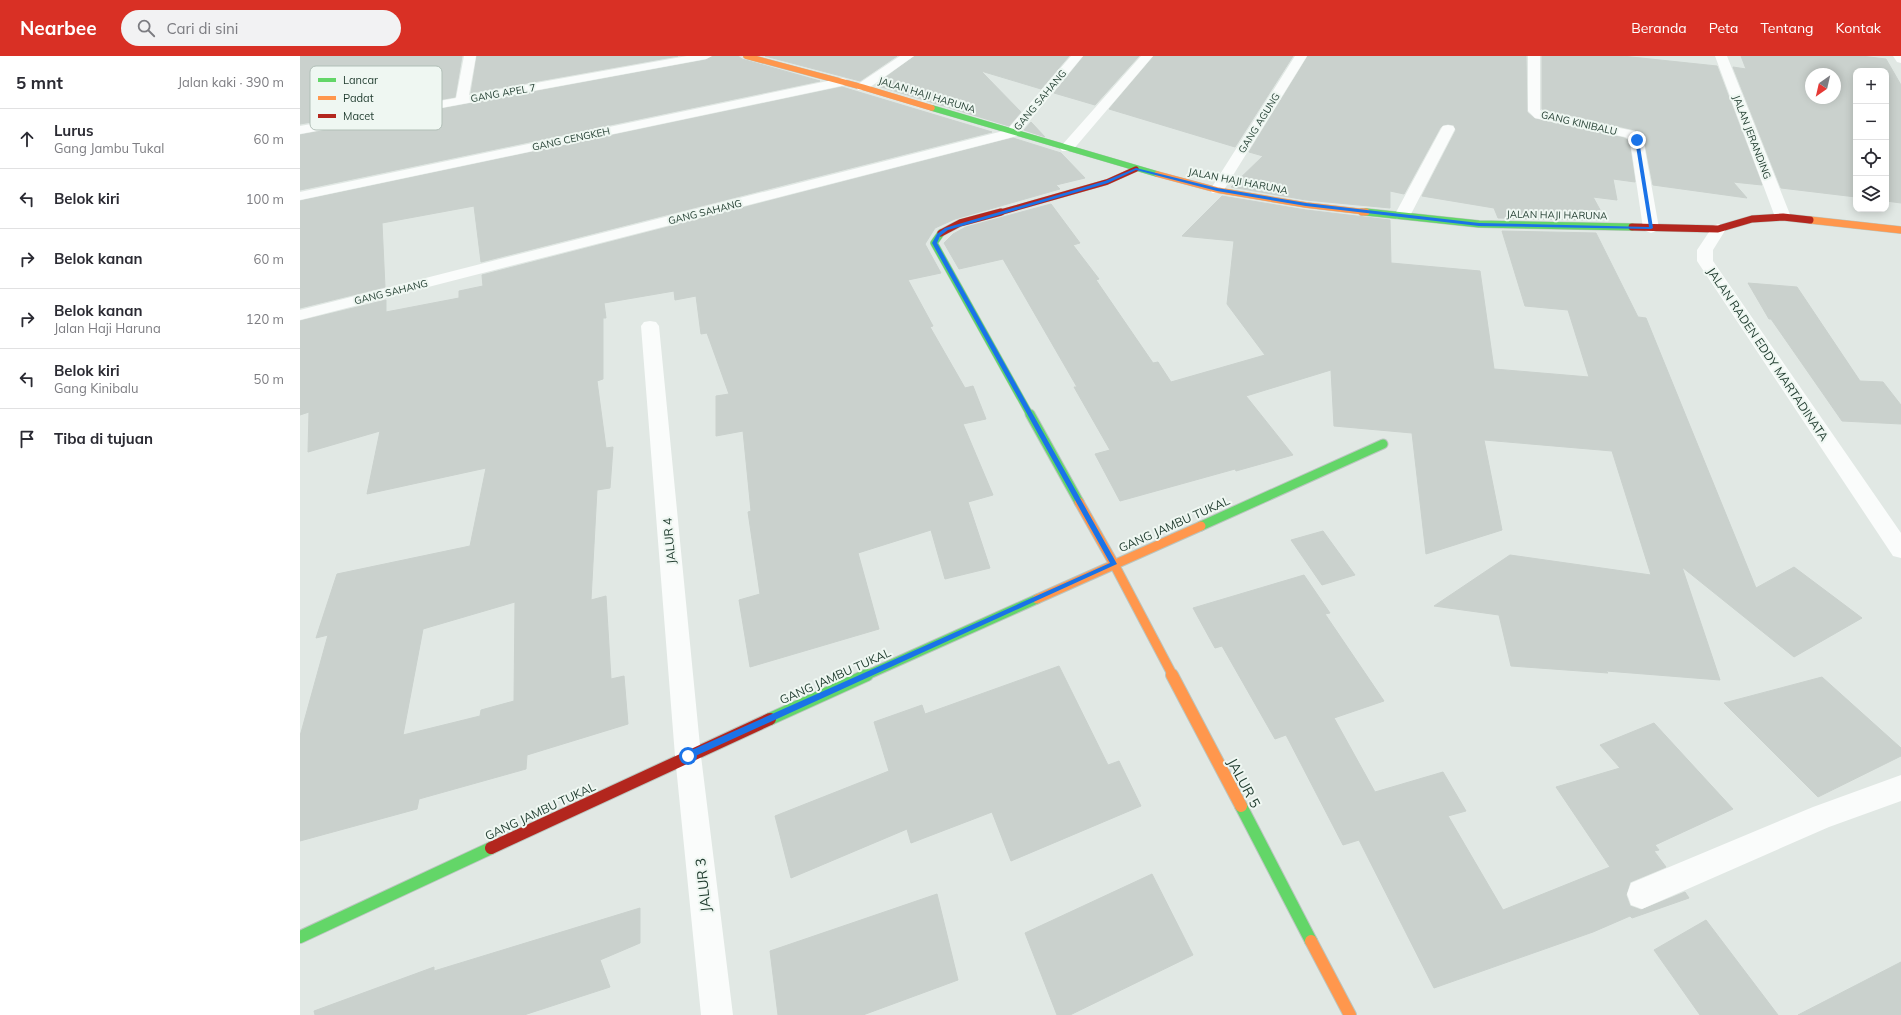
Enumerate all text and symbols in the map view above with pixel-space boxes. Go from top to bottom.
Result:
search box [121,10,401,46]
text: Nearbee [20,16,97,40]
icon: search [135,17,157,39]
text: Cari di sini [167,19,238,38]
text: Beranda [1631,19,1687,37]
text: Peta [1709,19,1738,37]
text: Tentang [1760,19,1814,37]
text: Kontak [1836,19,1881,37]
legend [310,66,442,130]
street label: GANG SAHANG [1011,67,1069,133]
north arrow [1805,68,1841,104]
map controls [1853,68,1889,212]
button: + [1853,68,1889,104]
text: 5 mnt [16,72,63,93]
text: Lancar [343,73,378,87]
text: Jalan kaki · 390 m [178,74,284,90]
street label: JALAN HAJI HARUNA [877,74,978,116]
street label: GANG APEL 7 [469,81,537,105]
street label: GANG AGUNG [1235,90,1283,156]
text: Padat [343,91,374,105]
street label: JALAN JERANDING [1730,93,1774,181]
button: − [1853,104,1889,140]
street label: GANG KINIBALU [1540,108,1618,138]
text: Macet [343,109,374,123]
text: Lurus [54,121,94,140]
street label: GANG CENGKEH [531,124,611,154]
icon: ahead [16,128,38,150]
text: 60 m [254,131,284,147]
route end [1628,131,1646,149]
text: Gang Jambu Tukal [54,140,164,156]
button: locate [1853,140,1889,176]
street label: JALAN HAJI HARUNA [1187,165,1289,197]
button: layers [1853,176,1889,212]
icon: left [16,188,38,210]
text: Belok kiri [54,189,120,208]
text: 100 m [246,191,284,207]
street label: GANG SAHANG [667,197,743,227]
street label: JALAN HAJI HARUNA [1506,208,1608,222]
icon: right [16,248,38,270]
text: Belok kanan [54,249,143,268]
text: 60 m [254,251,284,267]
street label: JALAN RADEN EDDY MARTADINATA [1704,264,1832,444]
street label: GANG SAHANG [353,277,429,307]
text: Belok kanan [54,301,143,320]
icon: right [16,308,38,330]
text: 120 m [246,311,284,327]
text: Jalan Haji Haruna [54,320,161,336]
text: Belok kiri [54,361,120,380]
icon: left [16,368,38,390]
text: 50 m [254,371,284,387]
text: Gang Kinibalu [54,380,138,396]
icon: arrive [16,428,38,450]
text: Tiba di tujuan [54,429,153,448]
street label: GANG JAMBU TUKAL [1116,493,1232,555]
street label: JALUR 4 [660,517,678,565]
street label: GANG JAMBU TUKAL [777,645,893,707]
route start [679,747,697,765]
street label: JALUR 5 [1223,755,1265,811]
street label: GANG JAMBU TUKAL [482,779,598,843]
street label: JALUR 3 [691,857,715,913]

